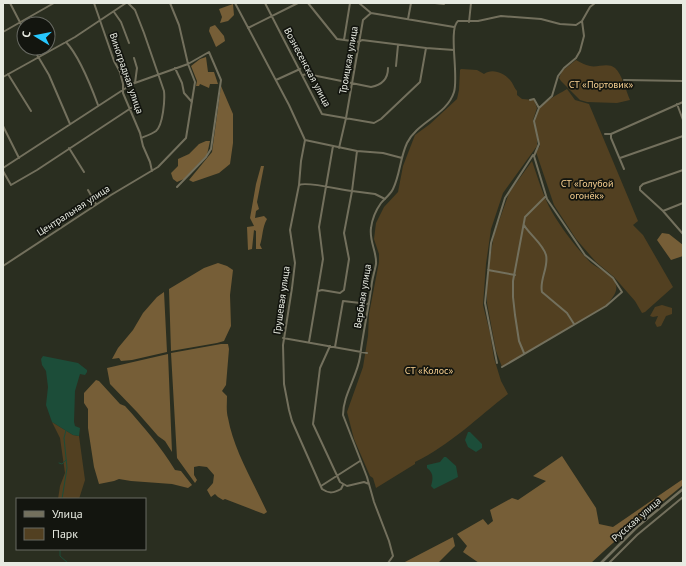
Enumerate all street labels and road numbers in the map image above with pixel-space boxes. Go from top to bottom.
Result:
street label: Вознесенская улица [281,25,334,109]
street label: Троицкая улица [336,25,361,95]
street label: Виноградная улица [107,31,146,115]
street label: Центральная улица [34,182,112,239]
street label: Вербная улица [351,263,374,329]
street label: Грушевая улица [270,265,293,335]
street label: Русская улица [609,494,664,544]

